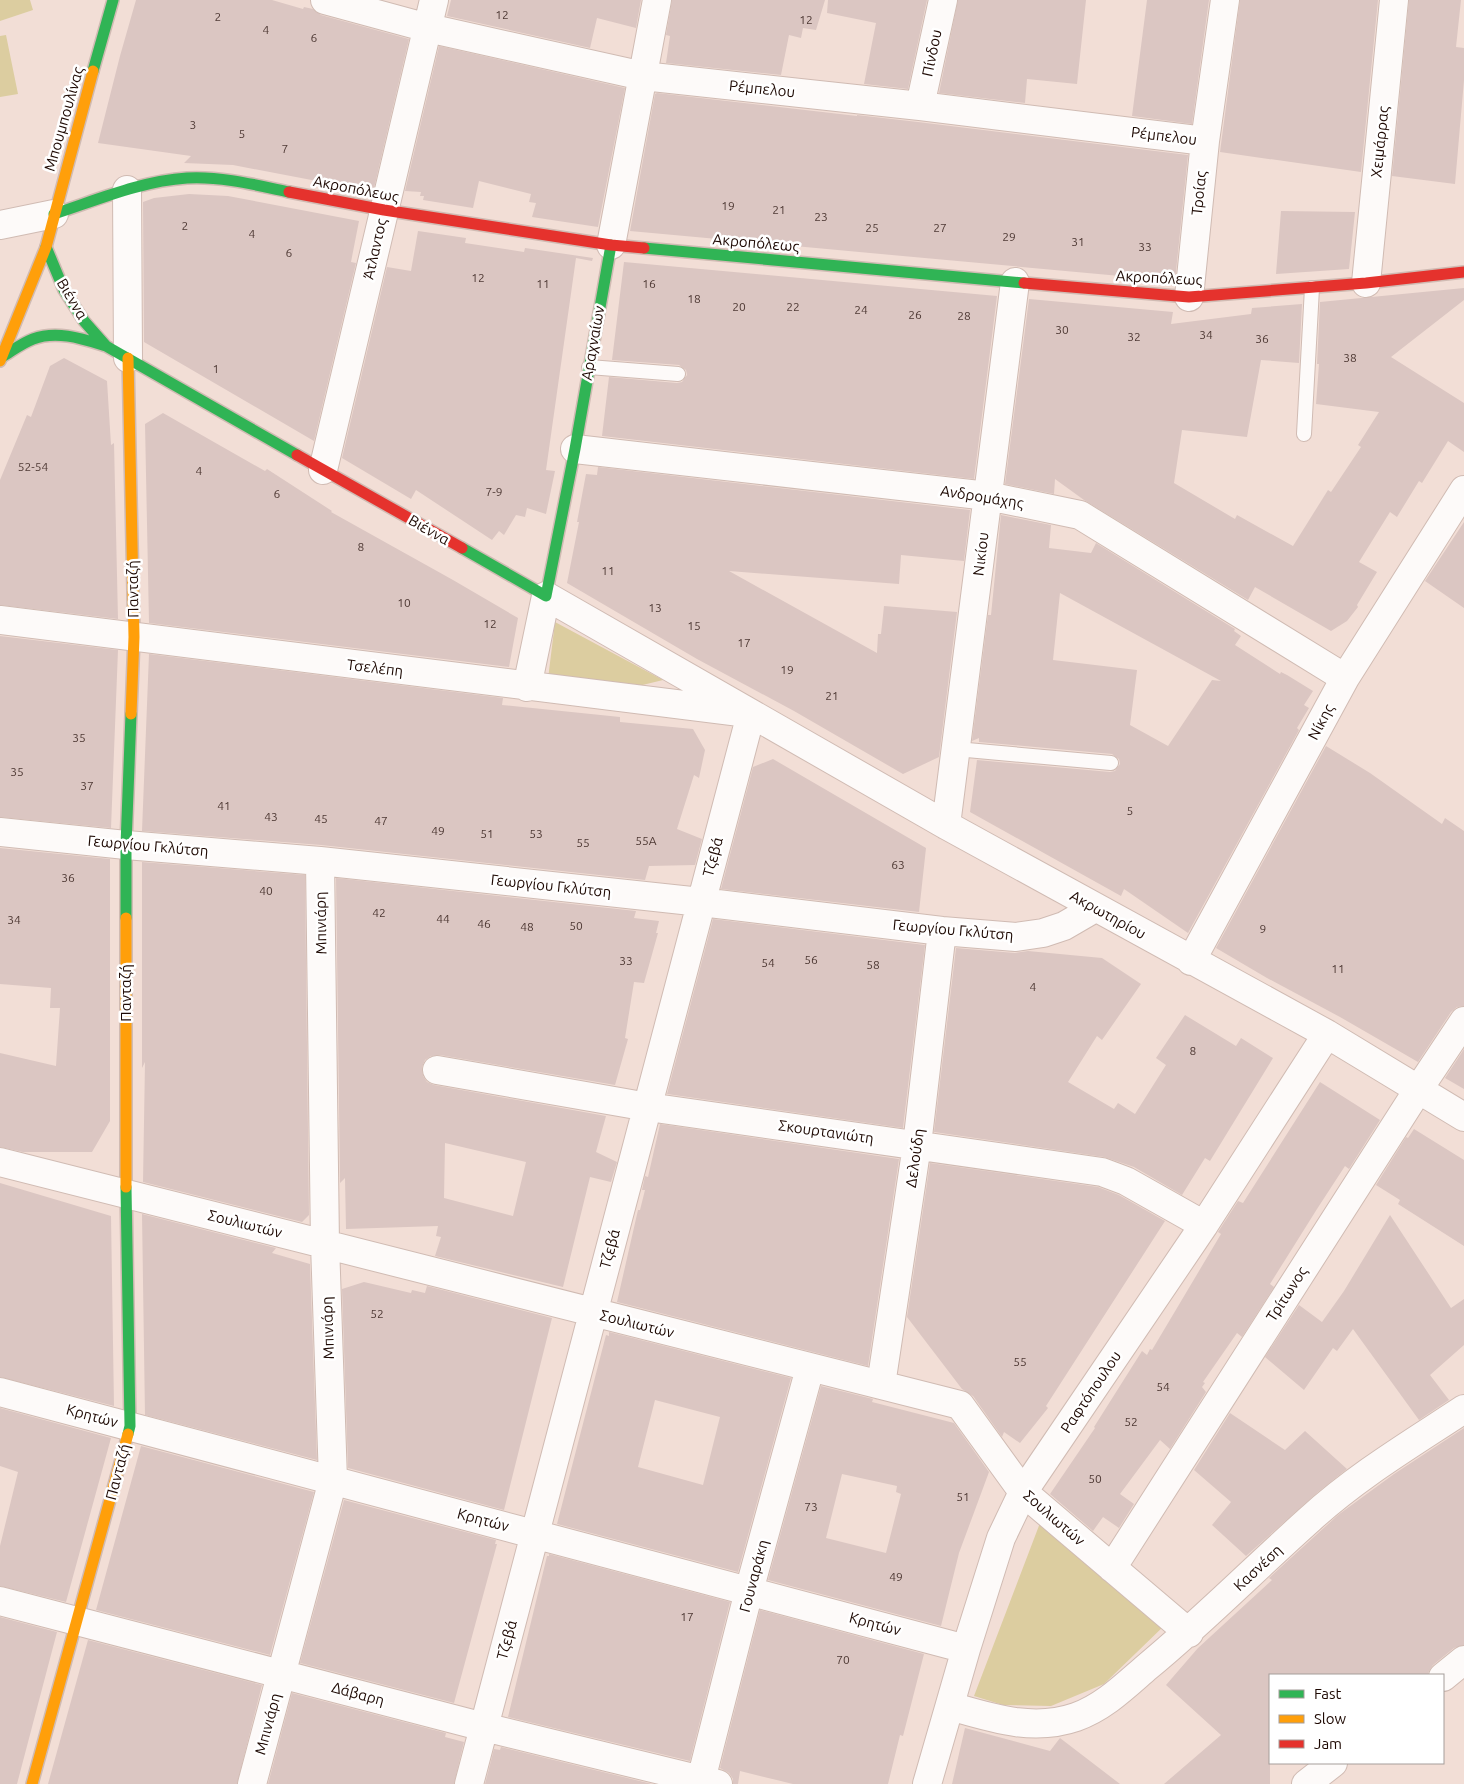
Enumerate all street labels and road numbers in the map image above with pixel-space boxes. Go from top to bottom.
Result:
street label: Πίνδου [918,28,945,78]
street label: Μπουμπουλίνας [40,64,87,173]
street label: Ρέμπελου [728,77,796,100]
street label: Χειμάρρας [1367,105,1392,179]
street label: Ρέμπελου [1130,123,1198,148]
street label: Τροίας [1188,170,1209,216]
street label: Ακροπόλεως [312,172,400,205]
street label: Άτλαντος [359,217,390,281]
street label: Ακροπόλεως [712,230,800,255]
street label: Ακροπόλεως [1115,267,1203,288]
street label: Βιέννα [54,275,91,322]
street label: Αραχναίων [578,304,607,381]
street label: Ανδρομάχης [939,482,1025,511]
street label: Βιέννα [406,511,453,548]
street label: Νικίου [969,531,992,577]
street label: Πανταζή [124,560,142,618]
street label: Τσελέπη [346,656,404,679]
street label: Νίκης [1304,701,1337,743]
street label: Γεωργίου Γκλύτση [87,832,209,859]
street label: Τζεβά [699,835,726,879]
street label: Γεωργίου Γκλύτση [490,871,612,900]
street label: Ακρωτηρίου [1067,887,1149,942]
street label: Μπινιάρη [311,891,330,955]
street label: Γεωργίου Γκλύτση [892,916,1014,943]
street label: Πανταζή [117,964,134,1022]
street label: Σκουρτανιώτη [777,1116,875,1147]
street label: Δελούδη [902,1127,927,1189]
street label: Σουλιωτών [206,1206,284,1241]
street label: Τζεβά [596,1227,623,1271]
street label: Τρίτωνος [1263,1263,1311,1324]
street label: Μπινιάρη [318,1296,337,1360]
street label: Σουλιωτών [598,1306,676,1341]
street label: Ραφτόπουλου [1057,1348,1124,1436]
street label: Κρητών [64,1400,120,1431]
street label: Πανταζή [102,1442,133,1502]
street label: Σουλιωτών [1020,1486,1088,1549]
street label: Κρητών [455,1504,511,1535]
street label: Γουναράκη [736,1538,771,1614]
street label: Κασνέση [1230,1541,1285,1594]
street label: Κρητών [847,1608,903,1639]
street label: Τζεβά [493,1618,520,1662]
street label: Δάβαρη [330,1678,386,1709]
street label: Μπινιάρη [251,1691,284,1757]

